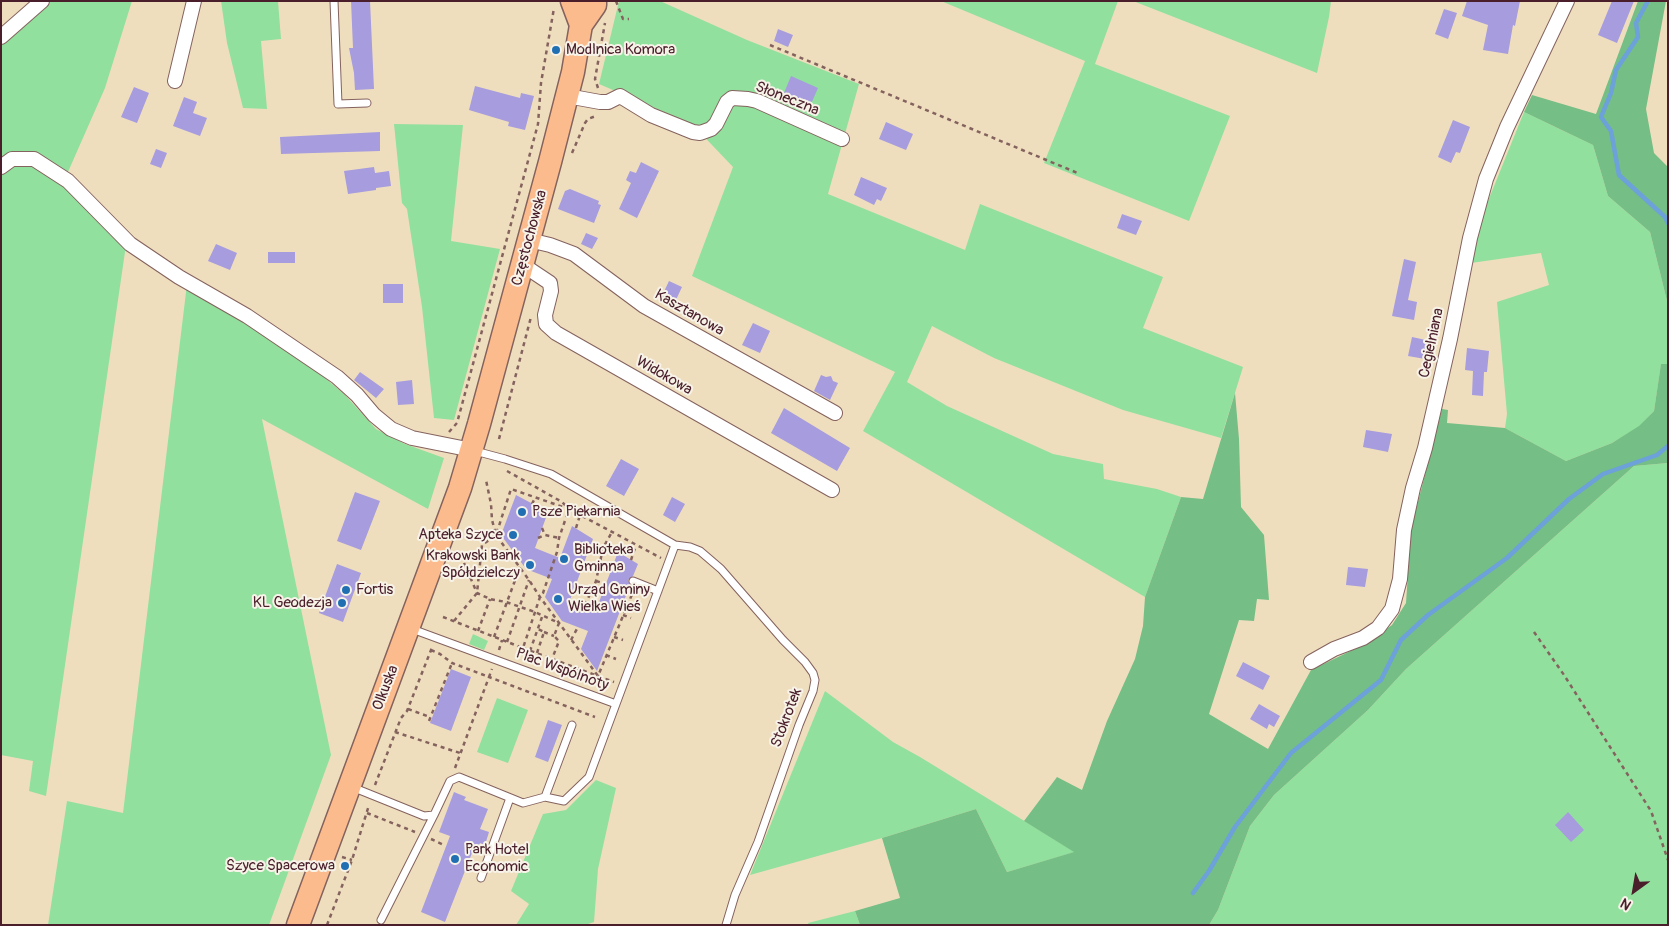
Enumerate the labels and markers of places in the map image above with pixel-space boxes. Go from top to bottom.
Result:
place label: Modlnica Komora [566,41,675,59]
marker: Modlnica Komora [550,44,562,56]
place label: Psze Piekarnia [532,503,621,521]
marker: Psze Piekarnia [516,506,528,518]
place label: Apteka Szyce [418,526,503,544]
marker: Apteka Szyce [507,529,519,541]
place label: Biblioteka Gminna [574,541,633,576]
place label: Krakowski Bank Spółdzielczy [426,547,520,582]
marker: Biblioteka Gminna [558,553,570,565]
marker: Krakowski Bank Spółdzielczy [524,559,536,571]
place label: Fortis [356,581,393,599]
place label: Urząd Gminy Wielka Wieś [568,581,650,616]
marker: Fortis [340,584,352,596]
marker: Urząd Gminy Wielka Wieś [552,593,564,605]
place label: KL Geodezja [253,594,332,612]
marker: KL Geodezja [336,597,348,609]
place label: Park Hotel Economic [465,841,529,876]
marker: Park Hotel Economic [449,853,461,865]
place label: Szyce Spacerowa [226,857,335,875]
marker: Szyce Spacerowa [339,860,351,872]

